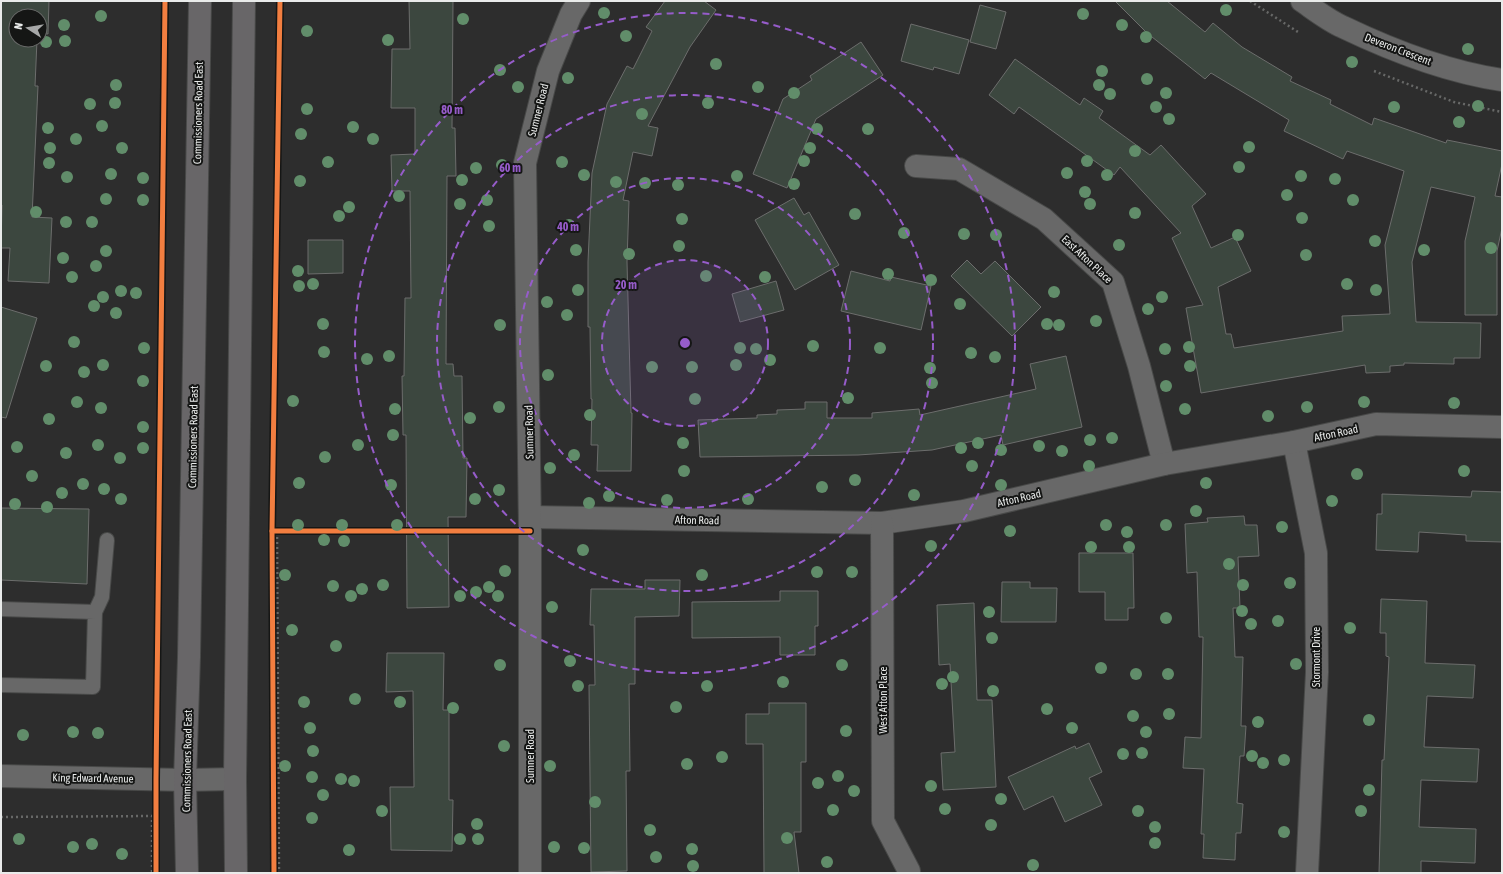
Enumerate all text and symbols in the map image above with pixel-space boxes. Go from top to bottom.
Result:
north arrow [8,8,48,48]
text: N [12,21,25,30]
street label: Deveron Crescent [1363,31,1433,67]
street label: Commissioners Road East [191,62,205,164]
street label: Sumner Road [526,82,550,138]
text: 80 m [441,103,463,117]
text: 60 m [499,161,521,175]
text: 40 m [556,220,579,234]
street label: East Afton Place [1059,233,1115,285]
text: 20 m [615,278,637,292]
centre of rings [678,336,692,350]
street label: Commissioners Road East [186,386,200,488]
street label: Sumner Road [523,405,535,459]
street label: Afton Road [1313,423,1359,443]
street label: Afton Road [996,487,1042,509]
street label: Afton Road [675,514,719,526]
street label: Stormont Drive [1310,627,1322,687]
street label: West Afton Place [877,666,889,734]
street label: Commissioners Road East [180,710,194,812]
street label: Sumner Road [524,729,536,783]
street label: King Edward Avenue [52,771,134,785]

